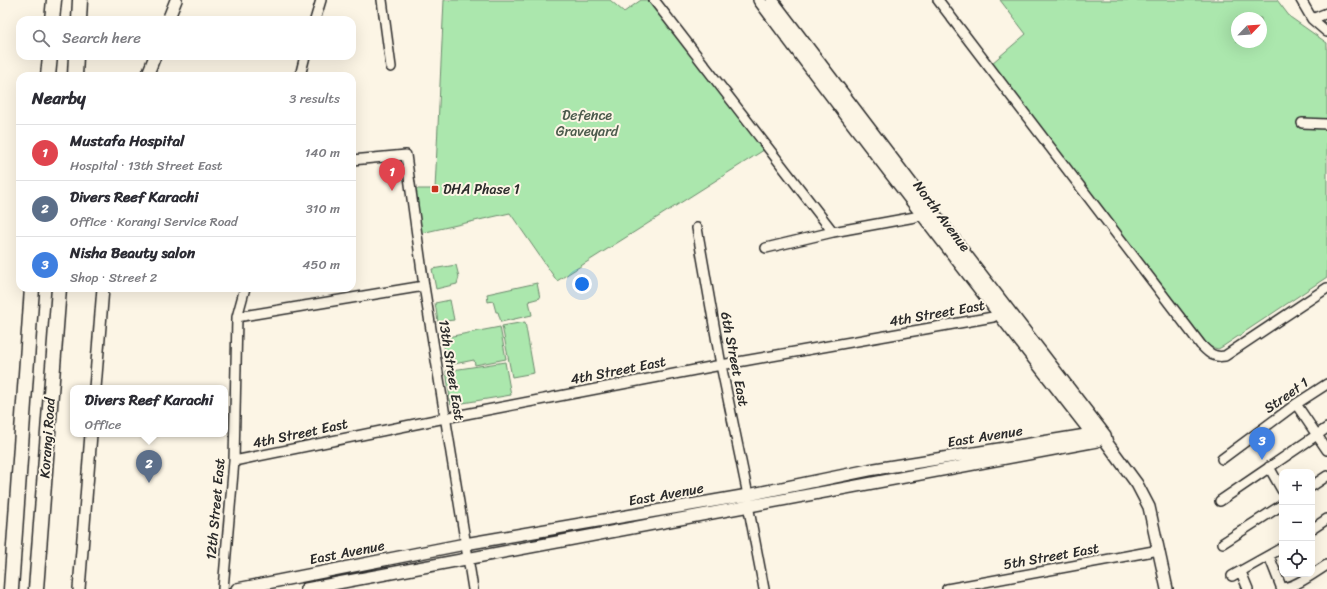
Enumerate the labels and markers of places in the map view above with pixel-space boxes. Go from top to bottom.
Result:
pin: 1 [379,158,405,191]
place label: DHA Phase 1 [443,177,520,202]
marker: DHA Phase 1 [430,184,440,194]
pin: 3 [1249,427,1275,460]
pin: 2 [136,450,162,483]

